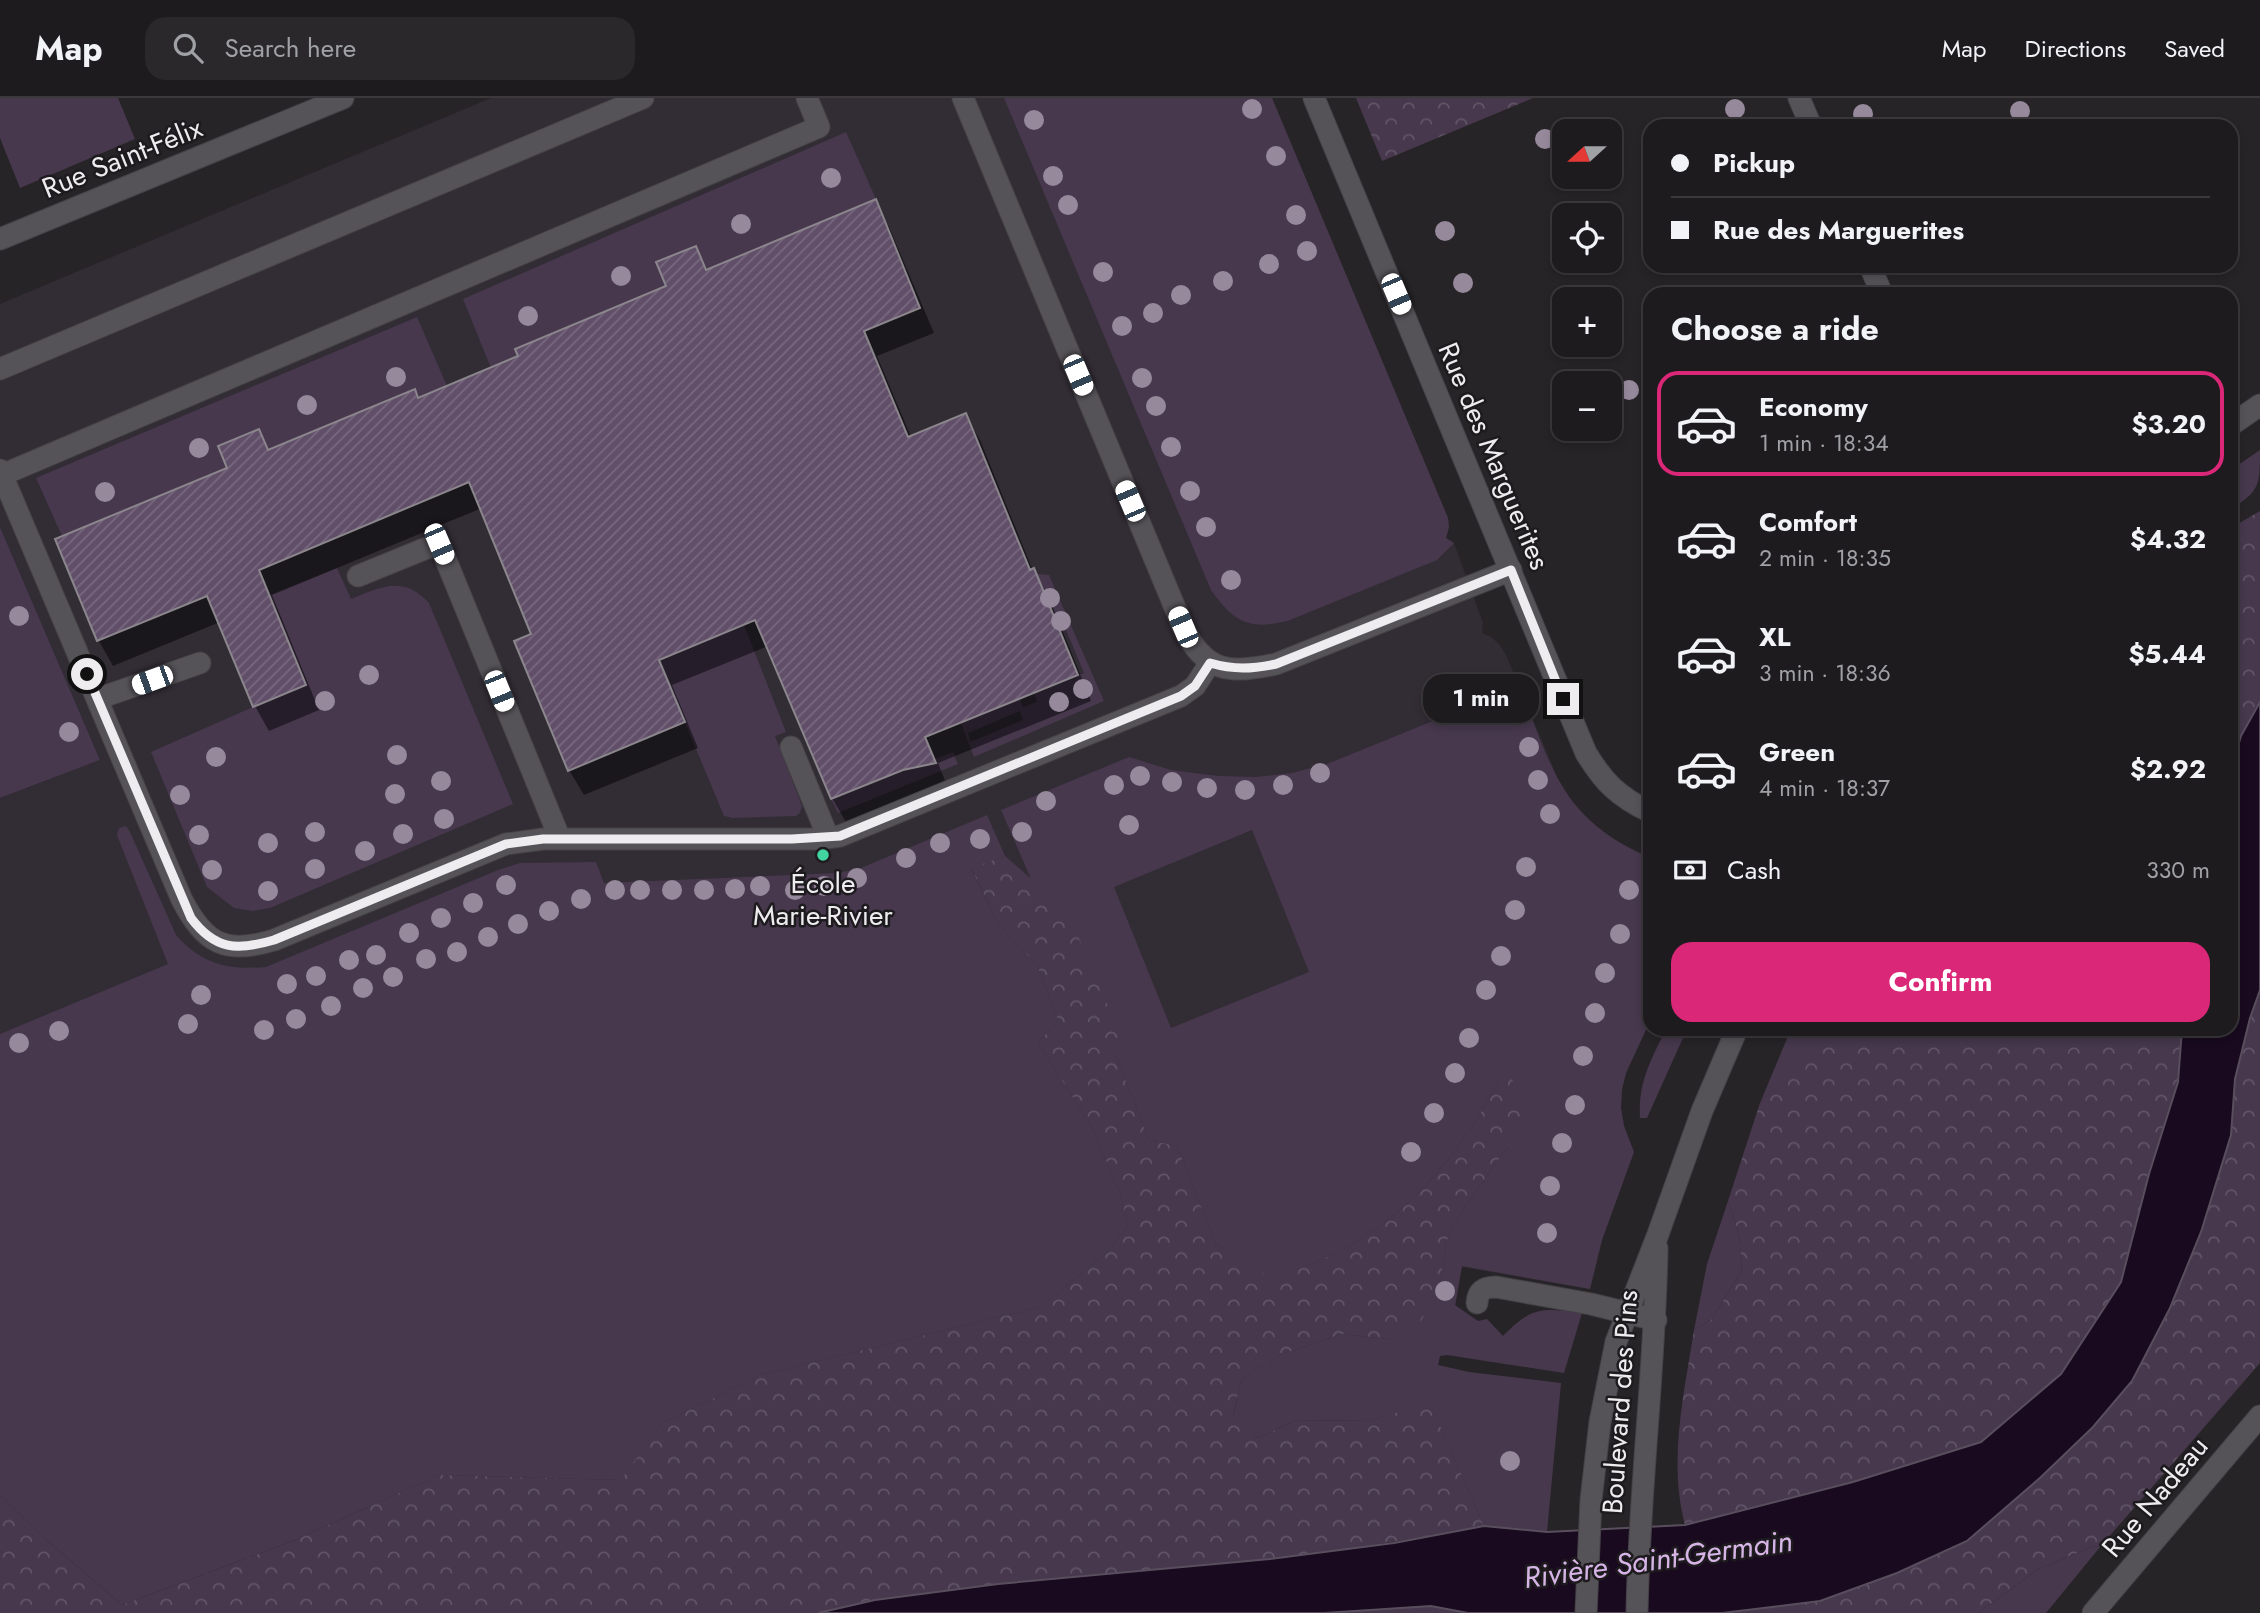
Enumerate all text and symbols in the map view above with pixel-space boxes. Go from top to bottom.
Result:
search box [145,17,635,80]
text: Map [35,25,103,72]
icon: search [169,29,207,67]
text: Search here [225,29,356,67]
text: Map [1942,31,1987,66]
text: Directions [2025,31,2126,66]
text: Saved [2164,31,2225,66]
street label: Rue Saint-Félix [36,107,209,209]
north arrow [1552,119,1622,189]
map controls [1552,119,1622,441]
text: Pickup [1713,144,1795,182]
button: locate [1552,203,1622,273]
text: Rue des Marguerites [1713,211,1964,249]
car [1379,271,1414,317]
button: + [1552,287,1622,357]
text: Choose a ride [1671,306,1879,352]
street label: Rue des Marguerites [1428,336,1560,576]
car [1061,352,1096,398]
button: − [1552,371,1622,441]
text: Economy [1759,388,1868,426]
icon: car [1675,392,1738,455]
text: $3.20 [2131,405,2206,443]
text: 1 min · 18:34 [1759,426,1889,460]
car [1113,478,1148,524]
text: Comfort [1759,503,1857,541]
icon: car [1675,507,1738,570]
text: $4.32 [2130,520,2206,558]
car [422,521,457,567]
text: 2 min · 18:35 [1759,541,1891,575]
car [1166,604,1201,650]
text: XL [1759,618,1791,656]
icon: car [1675,622,1738,685]
text: $5.44 [2128,635,2206,673]
text: 3 min · 18:36 [1759,656,1891,690]
route start [71,658,103,690]
car [129,663,176,697]
car [482,668,517,714]
callout: 1 min [1423,674,1538,724]
text: 1 min [1452,681,1510,715]
route end [1547,683,1579,715]
text: Green [1759,733,1835,771]
icon: car [1675,737,1738,800]
text: $2.92 [2130,750,2206,788]
text: 4 min · 18:37 [1759,771,1890,805]
marker: École Marie-Rivier [815,847,831,863]
icon: cash [1671,851,1709,889]
text: Cash [1727,851,1781,889]
text: 330 m [2146,853,2210,887]
place label: École Marie-Rivier [753,863,893,936]
button: Confirm [1671,942,2210,1022]
street label: Boulevard des Pins [1592,1289,1648,1515]
street label: Rue Nadeau [2092,1428,2218,1566]
water label: Rivière Saint-Germain [1521,1519,1795,1599]

